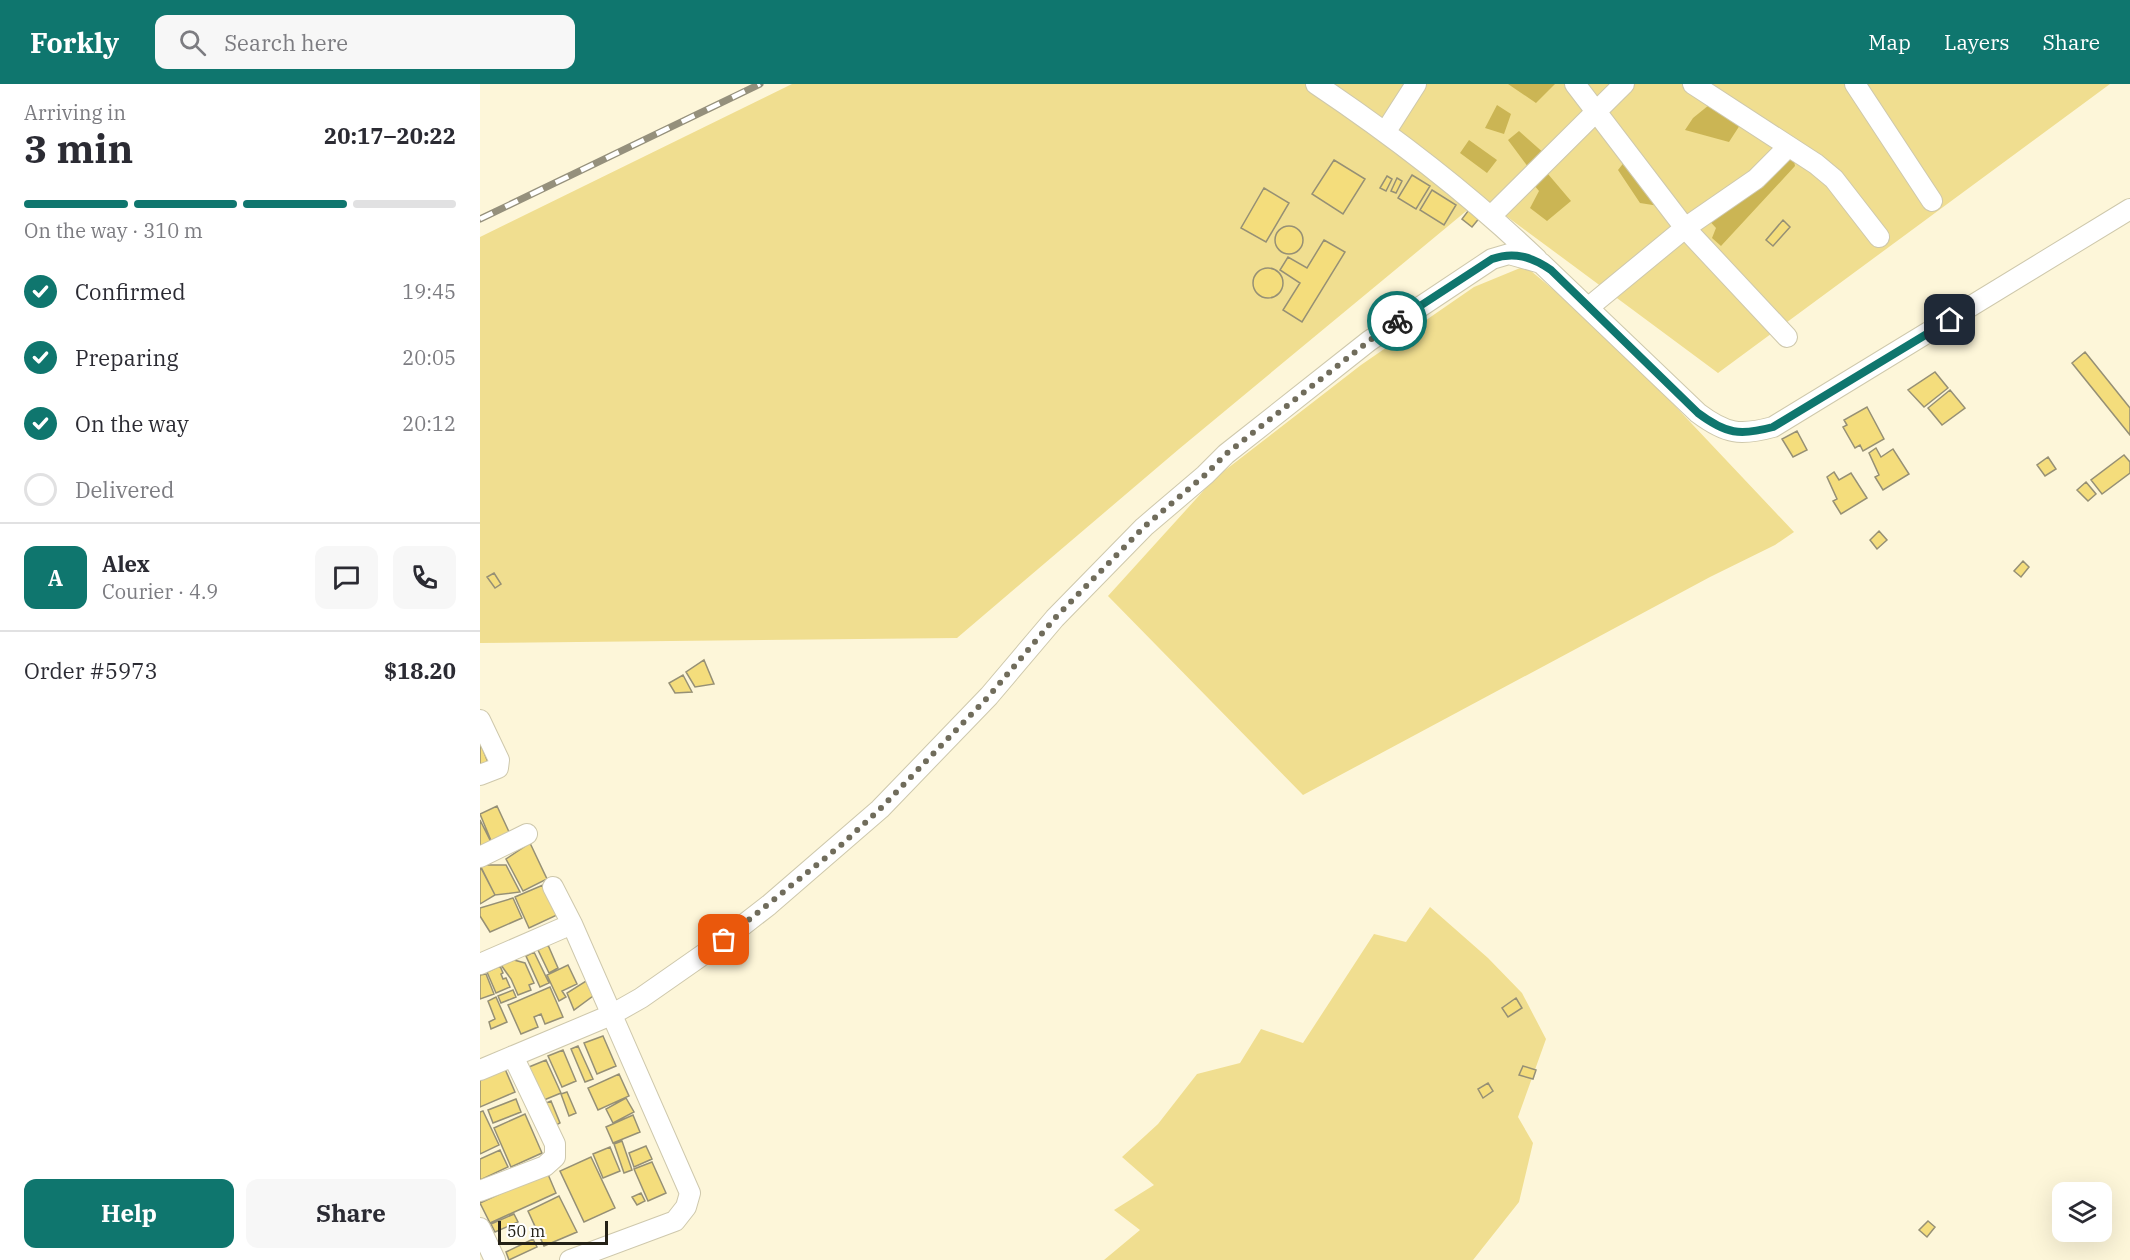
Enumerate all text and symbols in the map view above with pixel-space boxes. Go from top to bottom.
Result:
search box [155,15,575,69]
text: Forkly [30,24,119,61]
icon: search [176,26,209,59]
text: Search here [224,28,348,57]
text: Map [1868,28,1911,56]
text: Layers [1944,28,2010,56]
text: Share [2043,28,2100,56]
text: Arriving in [24,99,126,126]
text: 20:17–20:22 [324,121,456,150]
text: 3 min [24,123,133,174]
text: On the way · 310 m [24,217,203,244]
icon: check [24,275,57,308]
text: Confirmed [75,277,186,306]
text: 19:45 [402,278,456,305]
courier [1367,291,1427,351]
pin [1924,294,1975,345]
icon: home [1933,303,1966,336]
icon: bike [1381,305,1414,338]
icon: check [24,341,57,374]
text: Preparing [75,343,179,372]
text: 20:05 [402,344,456,371]
icon: check [24,407,57,440]
text: On the way [75,409,189,438]
text: 20:12 [402,410,456,437]
text: Delivered [75,475,174,504]
button: chat [315,546,378,609]
button: phone [393,546,456,609]
text: Alex [102,549,150,578]
text: A [48,563,63,592]
text: Courier · 4.9 [102,578,218,605]
text: Order #5973 [24,656,158,685]
text: $18.20 [384,656,456,685]
pin [698,914,749,965]
icon: bag [707,923,740,956]
button: Help [24,1179,234,1248]
button: Share [246,1179,456,1248]
map controls [2052,1182,2112,1242]
button: layers [2052,1182,2112,1242]
scale bar [498,1218,608,1246]
text: 50 m [507,1221,545,1241]

